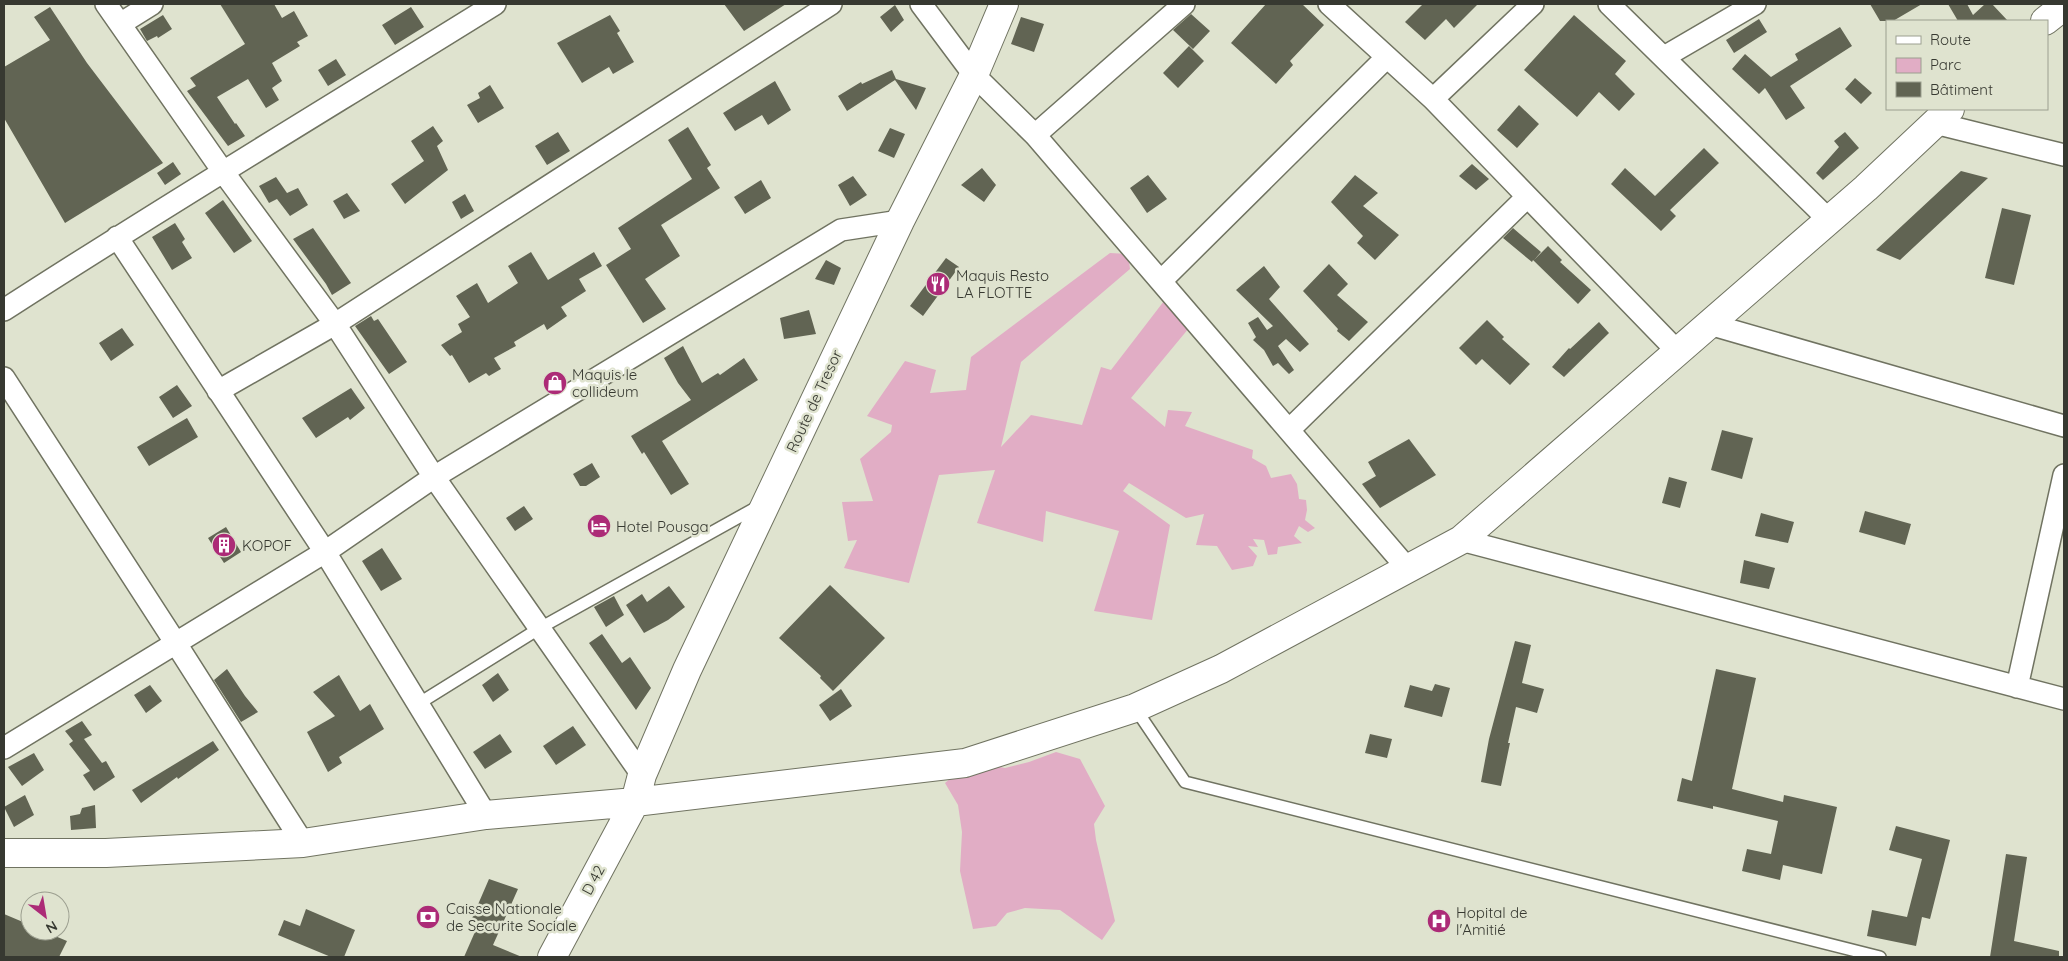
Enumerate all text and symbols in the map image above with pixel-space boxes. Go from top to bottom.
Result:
legend [1886,20,2048,110]
text: Route [1930,30,1971,49]
text: Parc [1930,55,1961,74]
text: Bâtiment [1930,80,1993,99]
place label: Maquis Resto LA FLOTTE [956,266,1049,302]
restaurant icon: Maquis Resto LA FLOTTE [925,271,951,297]
street label: Route de Tresor [782,347,846,455]
place label: Maquis le collideum [572,365,639,401]
shop icon: Maquis le collideum [542,370,568,396]
hotel icon: Hotel Pousga [586,513,612,539]
place label: Hotel Pousga [616,517,709,536]
building icon: KOPOF [211,532,237,558]
place label: KOPOF [242,536,292,555]
street label: D 42 [577,862,609,898]
north arrow [20,891,70,941]
place label: Caisse Nationale de Securite Sociale [446,899,577,935]
place label: Hopital de l'Amitié [1456,903,1527,939]
bank icon: Caisse Nationale de Securite Sociale [415,904,441,930]
hospital icon: Hopital de l'Amitié [1426,908,1452,934]
text: N [43,917,61,938]

